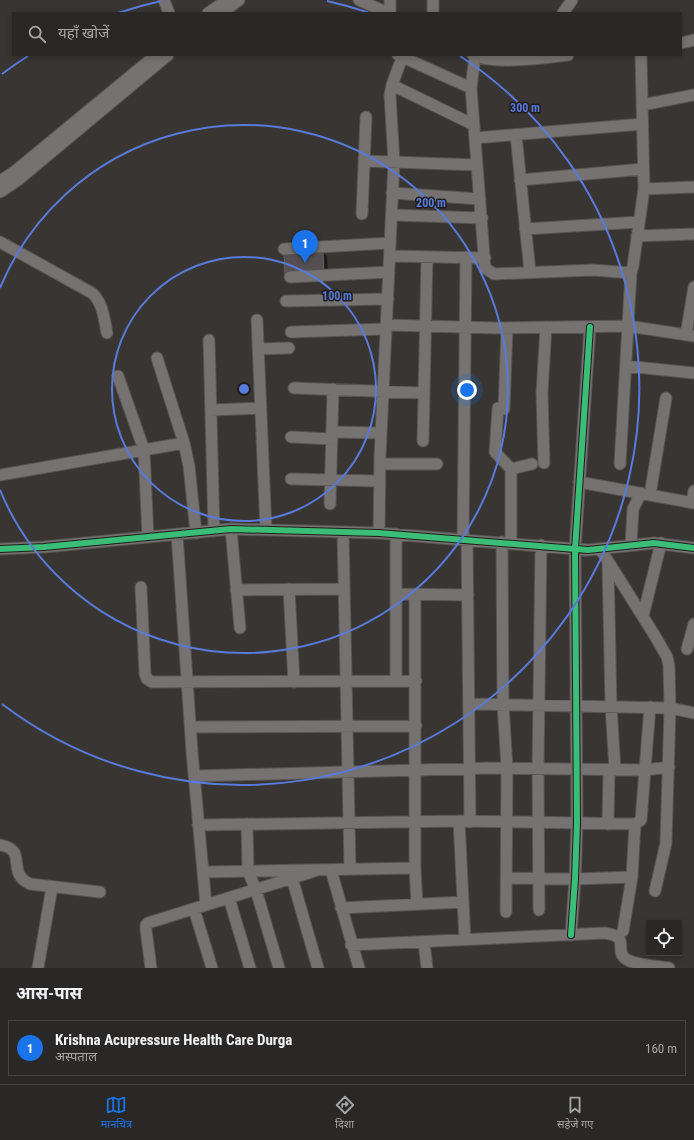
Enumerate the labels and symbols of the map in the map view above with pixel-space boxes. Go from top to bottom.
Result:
text: 300 m [510,101,540,115]
text: 200 m [416,196,446,210]
pin: 1 [292,230,318,263]
text: 100 m [322,289,352,303]
your location [457,380,477,400]
centre of rings [237,382,251,396]

